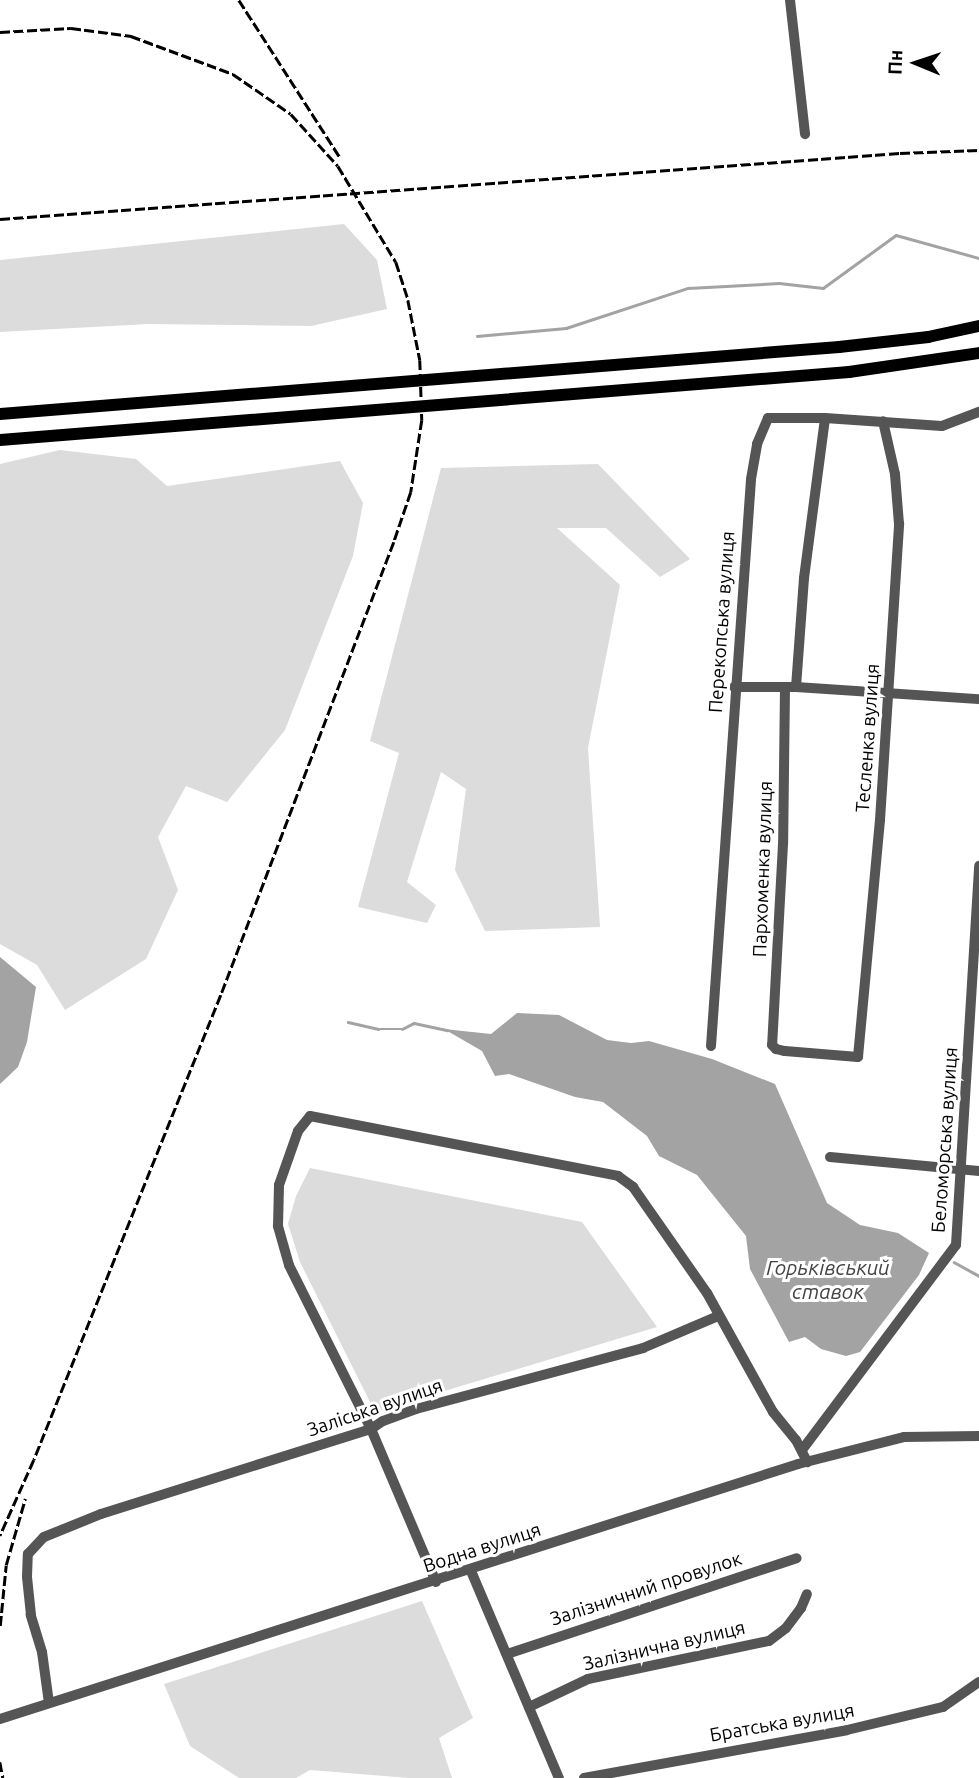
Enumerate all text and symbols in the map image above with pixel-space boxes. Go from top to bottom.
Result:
north arrow [881,28,951,98]
text: Пн [884,49,906,75]
street label: Перекопська вулиця [704,530,740,714]
street label: Тесленка вулиця [851,663,885,813]
street label: Пархоменка вулиця [749,780,777,958]
street label: Беломорська вулиця [927,1046,963,1234]
water label: Горьківський ставок [766,1254,890,1304]
street label: Заліська вулиця [304,1374,446,1442]
street label: Водна вулиця [420,1518,544,1578]
street label: Залізничний провулок [547,1547,745,1631]
street label: Залізнична вулиця [581,1616,747,1676]
street label: Братська вулиця [708,1699,856,1747]

